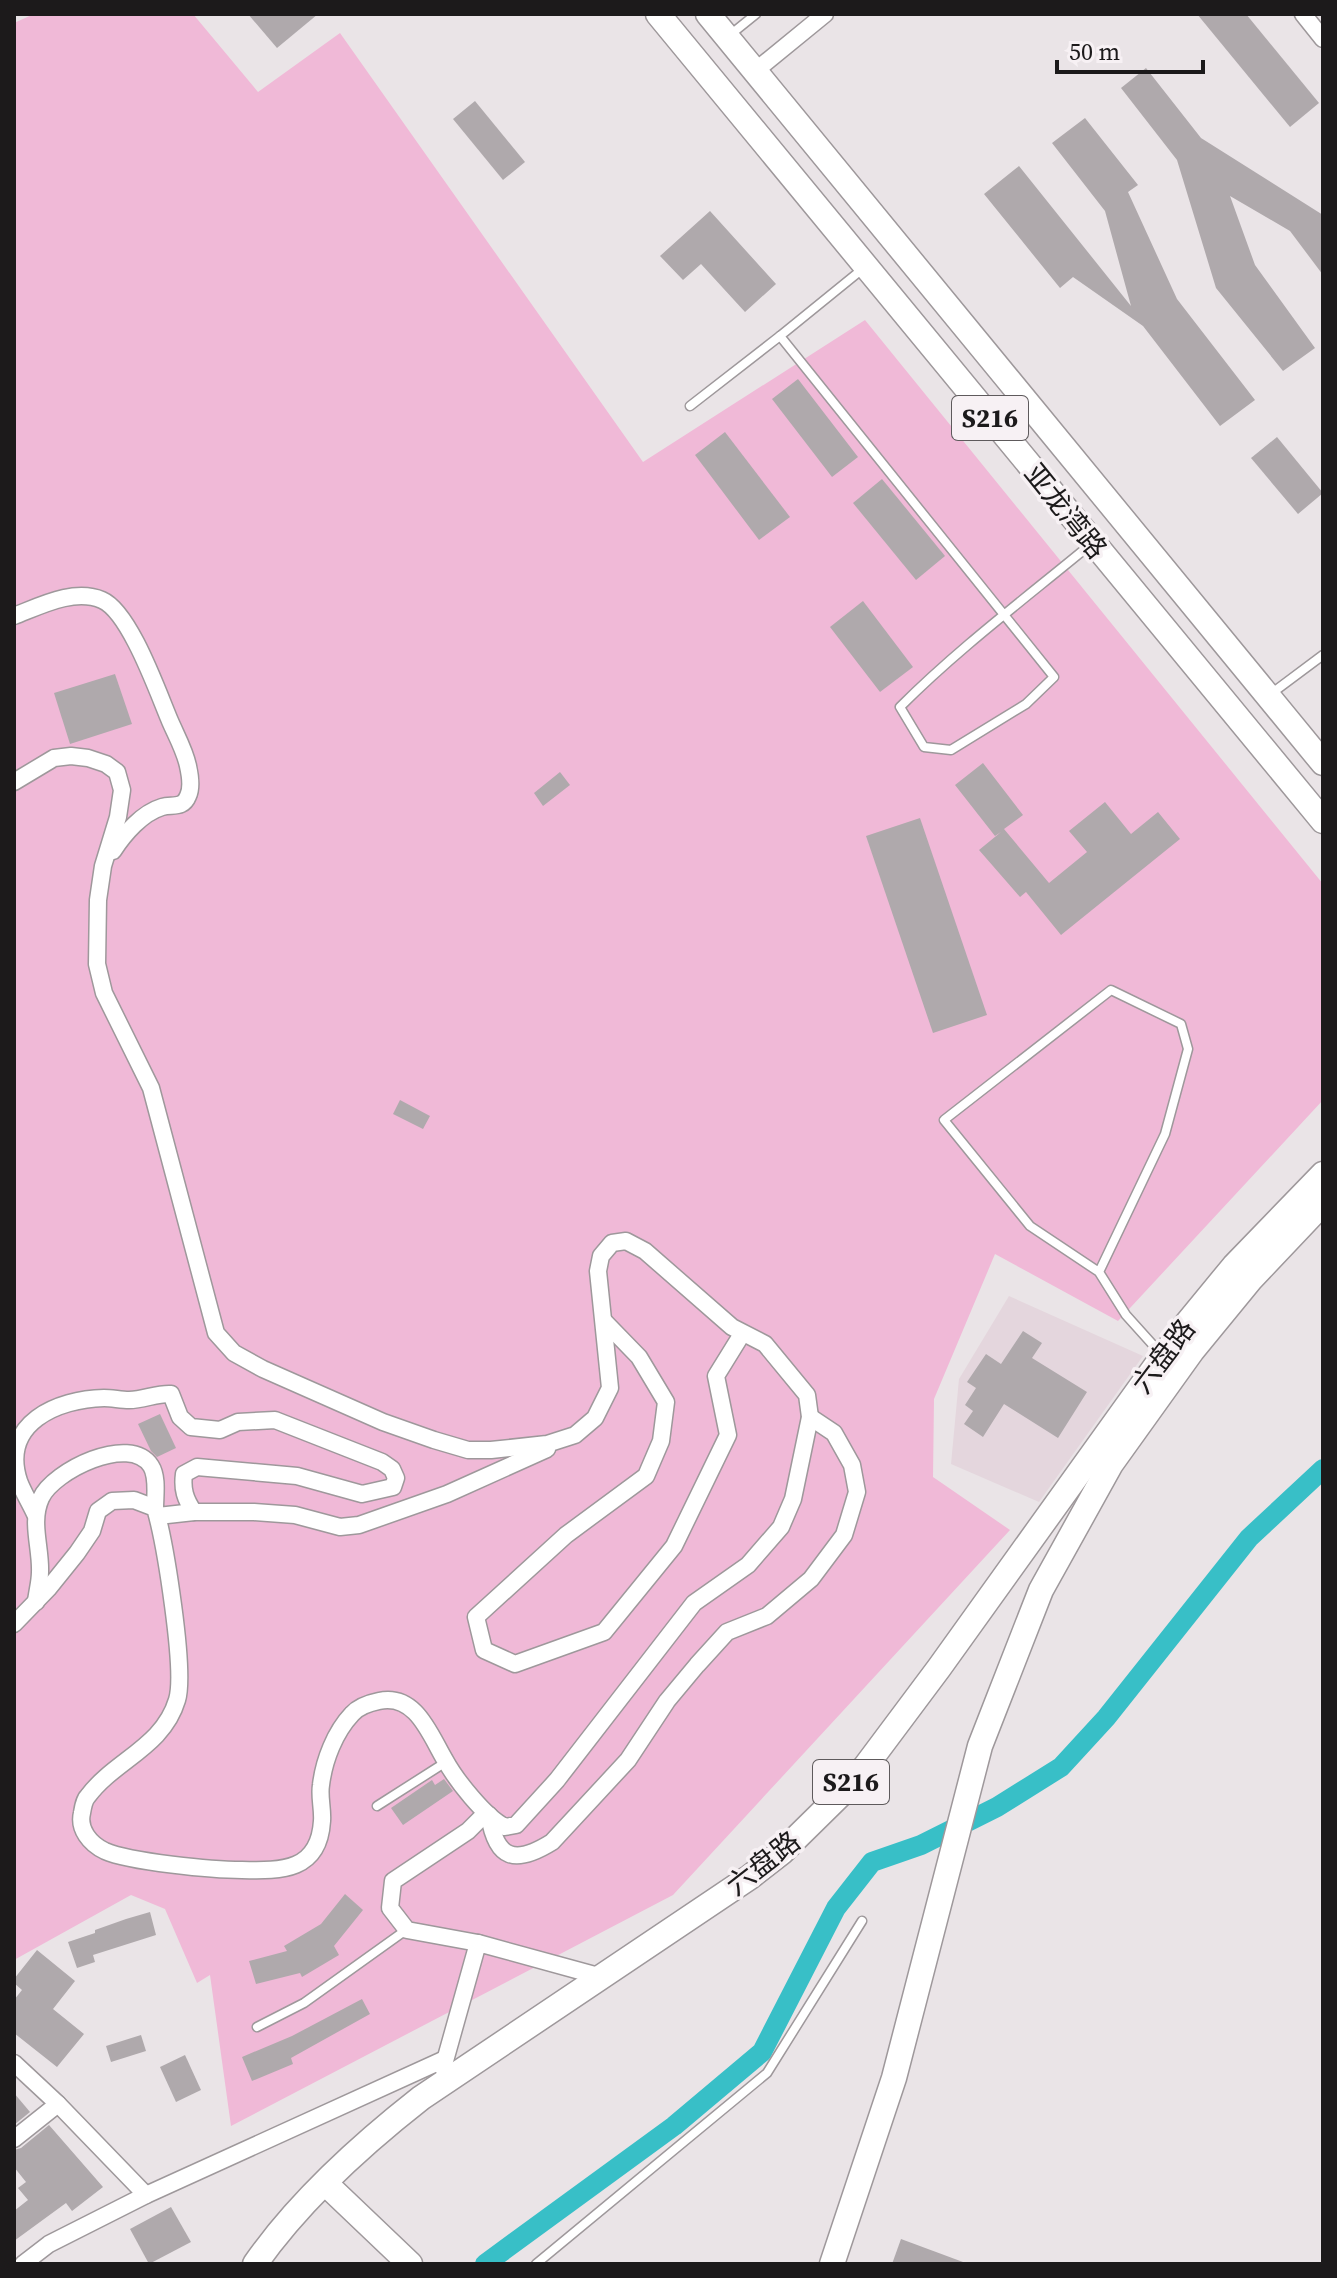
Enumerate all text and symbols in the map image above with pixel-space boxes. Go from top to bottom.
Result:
scale bar [1057,24,1203,74]
text: 50 m [1069,35,1120,68]
road number: S216 [952,396,1028,440]
street label: 亚龙湾路 [1016,456,1116,566]
street label: 六盘路 [1123,1311,1203,1401]
road number: S216 [813,1760,889,1804]
street label: 六盘路 [718,1822,808,1904]

